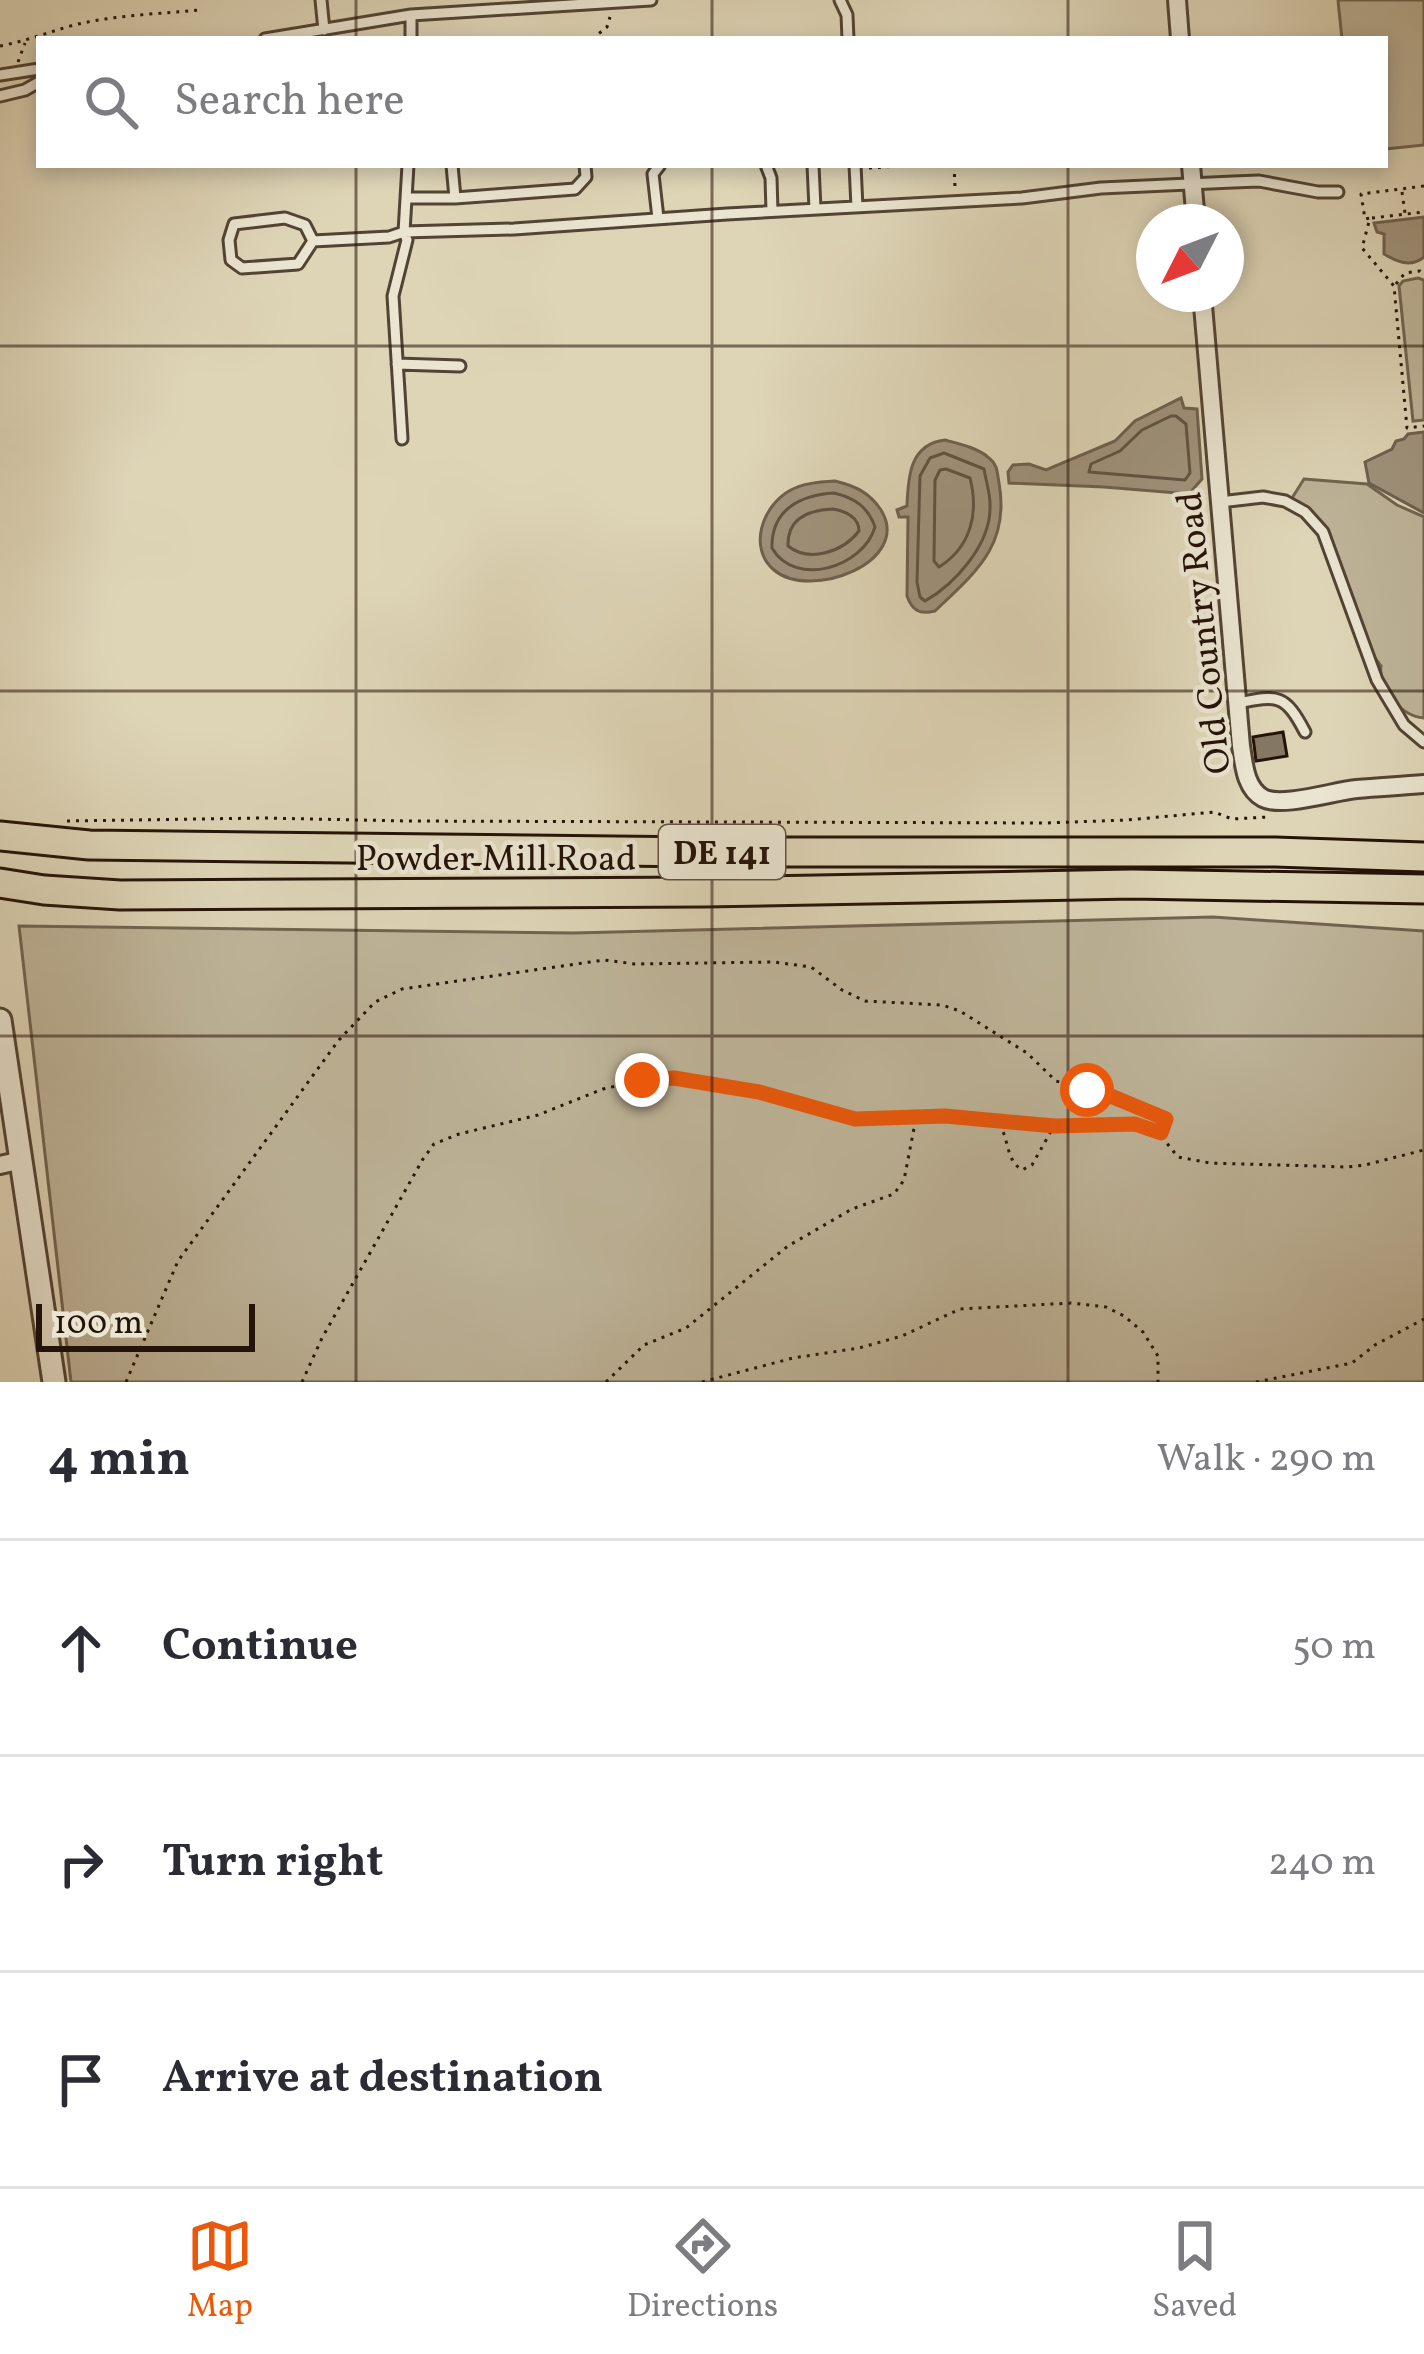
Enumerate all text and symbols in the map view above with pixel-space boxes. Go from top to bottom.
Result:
search box [36,36,1388,168]
icon: search [78,69,144,135]
text: Search here [174,71,405,134]
north arrow [1136,204,1244,312]
street label: Old Country Road [1166,489,1246,776]
road number: DE 141 [659,825,785,879]
street label: Powder Mill Road [356,836,636,886]
route end [615,1053,669,1107]
route start [1060,1063,1114,1117]
scale bar [36,1298,255,1351]
text: 100 m [54,1302,143,1348]
text: 4 min [48,1425,190,1496]
text: Walk · 290 m [1157,1433,1376,1487]
icon: ahead [48,1615,114,1681]
text: Continue [162,1616,358,1679]
text: 50 m [1292,1621,1376,1675]
icon: right [48,1831,114,1897]
text: Turn right [162,1832,383,1895]
text: 240 m [1268,1837,1376,1891]
icon: arrive [48,2047,114,2113]
text: Arrive at destination [162,2048,603,2111]
tab: Map [187,2213,253,2331]
tab: Directions [627,2213,778,2331]
tab: Saved [1152,2213,1237,2331]

